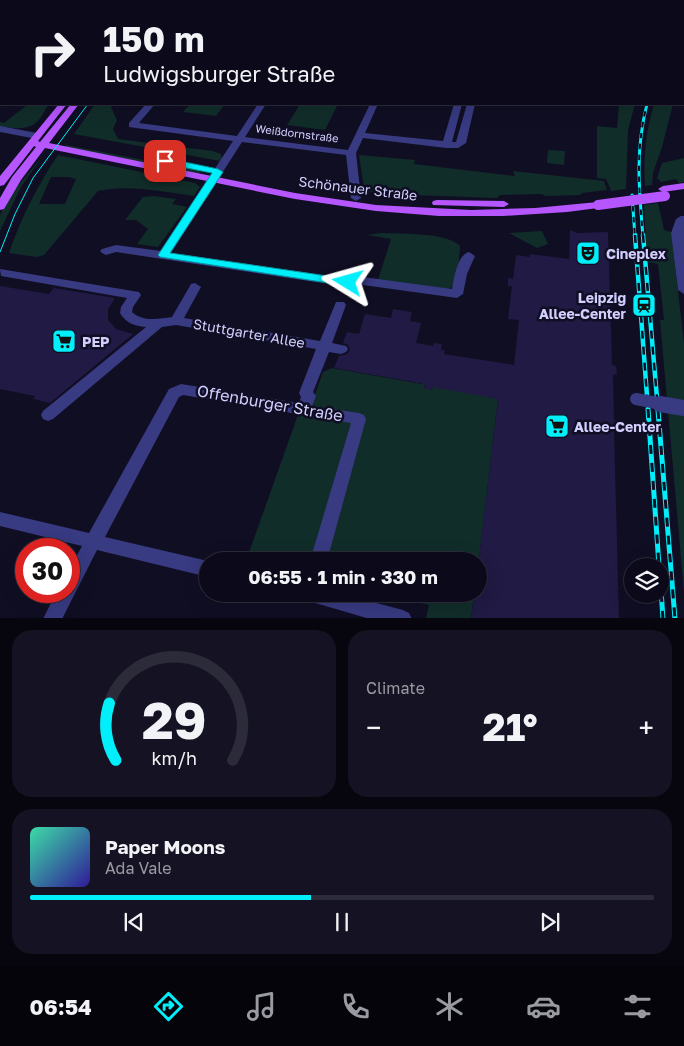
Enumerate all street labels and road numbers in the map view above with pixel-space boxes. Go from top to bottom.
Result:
street label: Weißdornstraße [255,121,339,145]
street label: Schönauer Straße [298,172,418,204]
street label: Stuttgarter Allee [192,315,306,351]
street label: Offenburger Straße [196,380,344,426]

